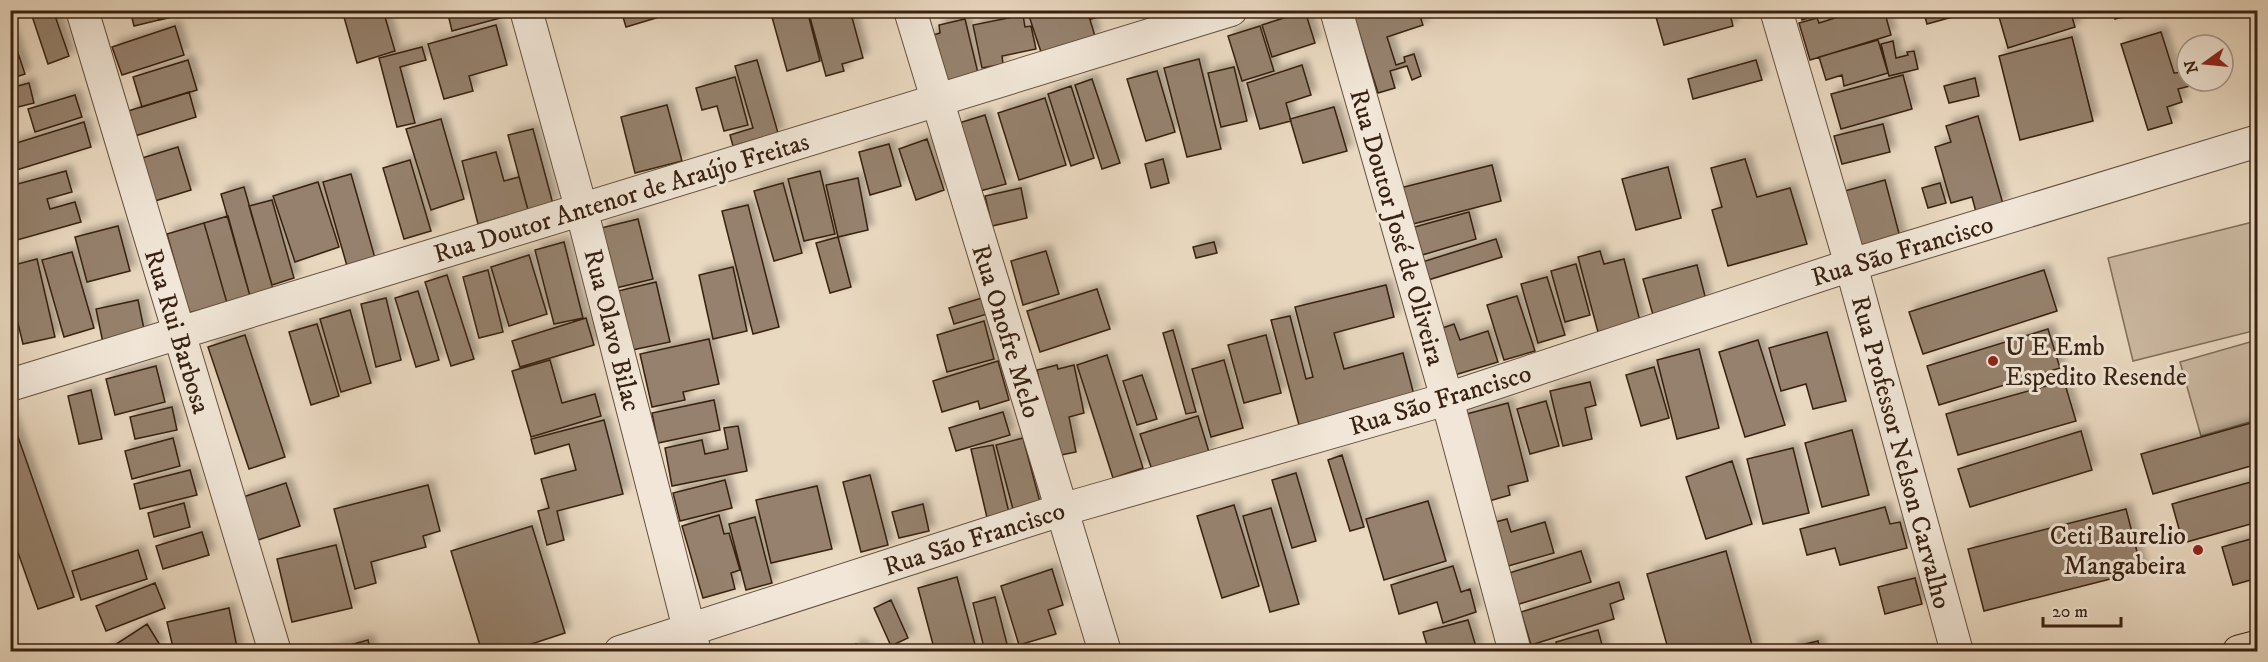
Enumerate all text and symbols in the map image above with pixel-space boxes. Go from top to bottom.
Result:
north arrow [2175,33,2235,93]
text: N [2180,58,2203,76]
street label: Rua Doutor José de Oliveira [1341,85,1452,370]
street label: Rua Doutor Antenor de Araújo Freitas [430,126,813,271]
street label: Rua São Francisco [1807,208,1997,295]
street label: Rua Onofre Melo [964,241,1048,422]
street label: Rua Rui Barbosa [136,245,217,418]
street label: Rua Olavo Bilac [575,246,648,415]
street label: Rua Professor Nelson Carvalho [1843,292,1958,613]
place label: U E Emb Espedito Resende [2005,331,2187,394]
marker: U E Emb Espedito Resende [1986,354,2000,368]
street label: Rua São Francisco [1345,357,1535,444]
street label: Rua São Francisco [880,495,1069,584]
place label: Ceti Baurelio Mangabeira [2050,520,2186,583]
marker: Ceti Baurelio Mangabeira [2191,543,2205,557]
scale bar [2043,590,2121,628]
text: 20 m [2052,601,2088,623]

